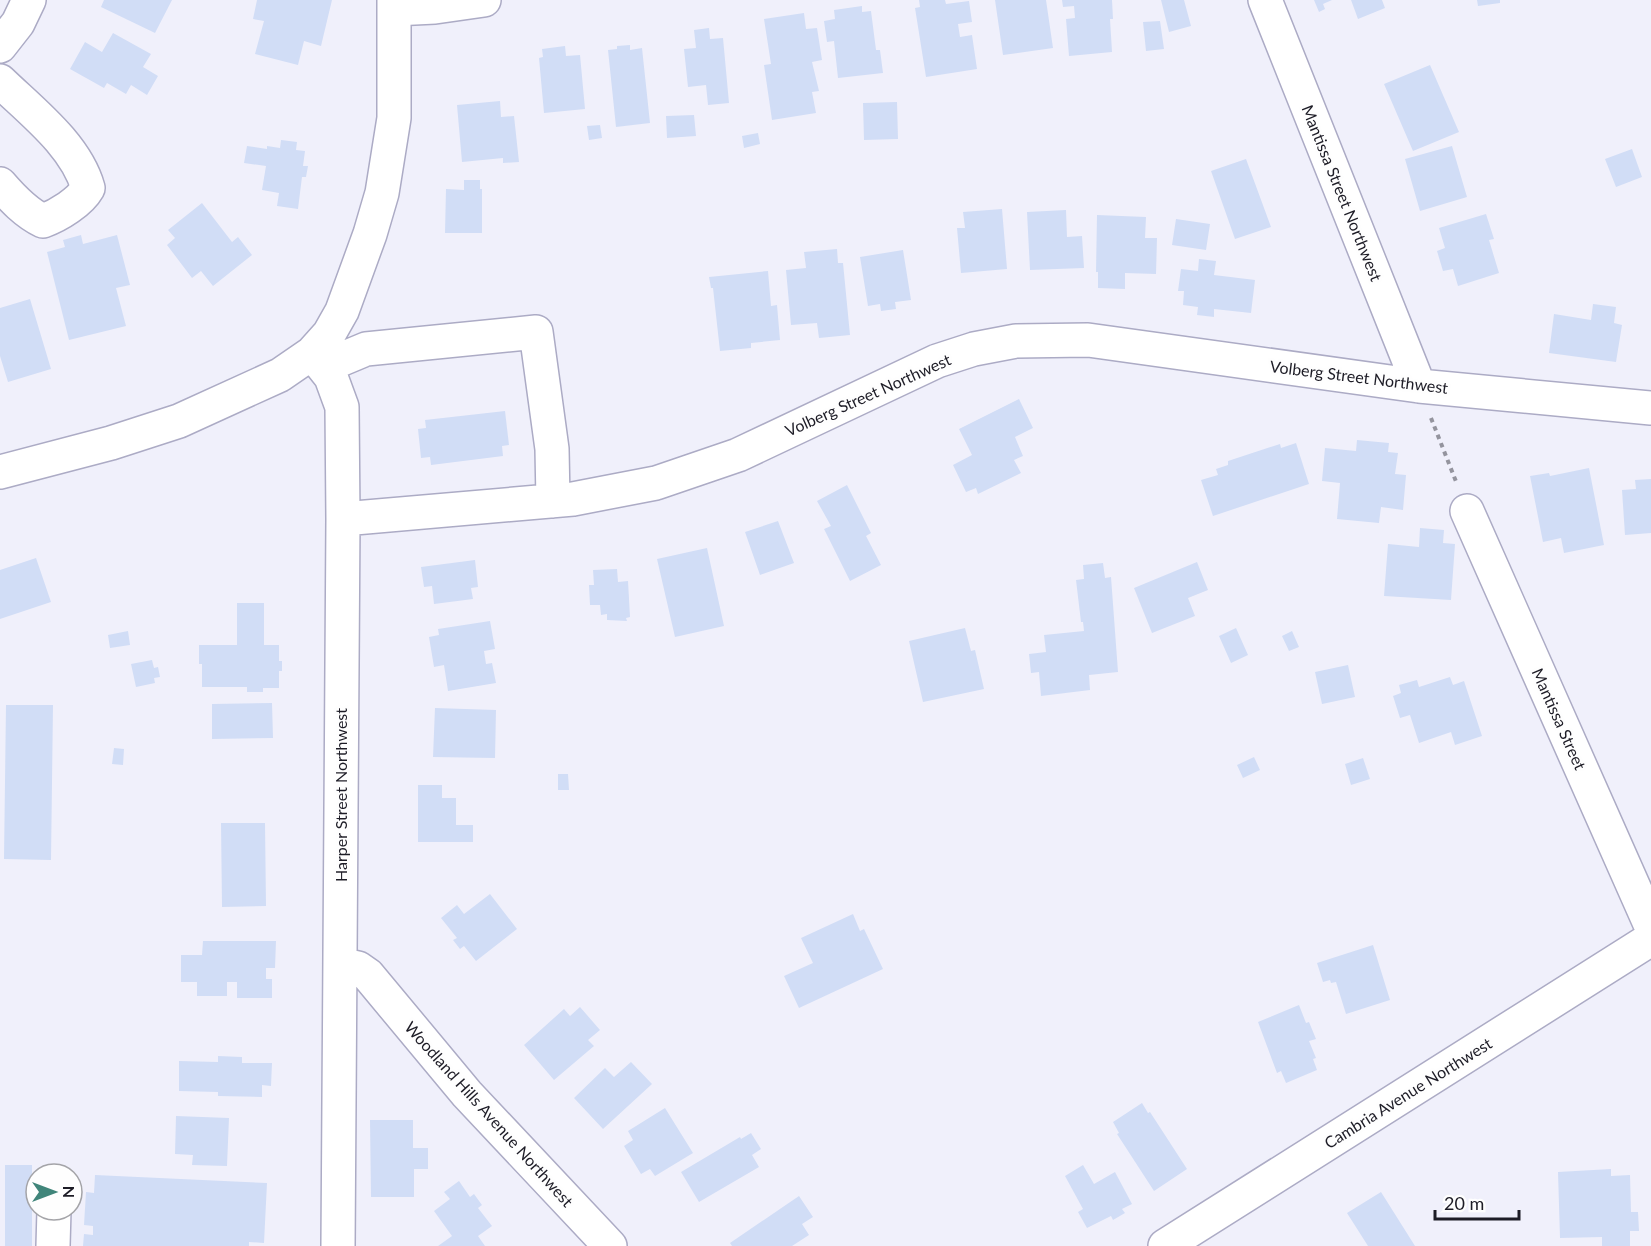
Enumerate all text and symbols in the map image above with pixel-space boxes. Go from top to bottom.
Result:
street label: Mantissa Street Northwest [1298,102,1387,284]
street label: Volberg Street Northwest [782,349,954,440]
street label: Volberg Street Northwest [1269,356,1449,397]
street label: Mantissa Street [1529,665,1590,773]
street label: Harper Street Northwest [331,708,350,882]
street label: Woodland Hills Avenue Northwest [401,1017,578,1210]
street label: Cambria Avenue Northwest [1320,1033,1495,1152]
north arrow [24,1162,84,1222]
scale bar [1435,1183,1519,1221]
text: N [60,1186,79,1198]
text: 20 m [1444,1192,1484,1214]

